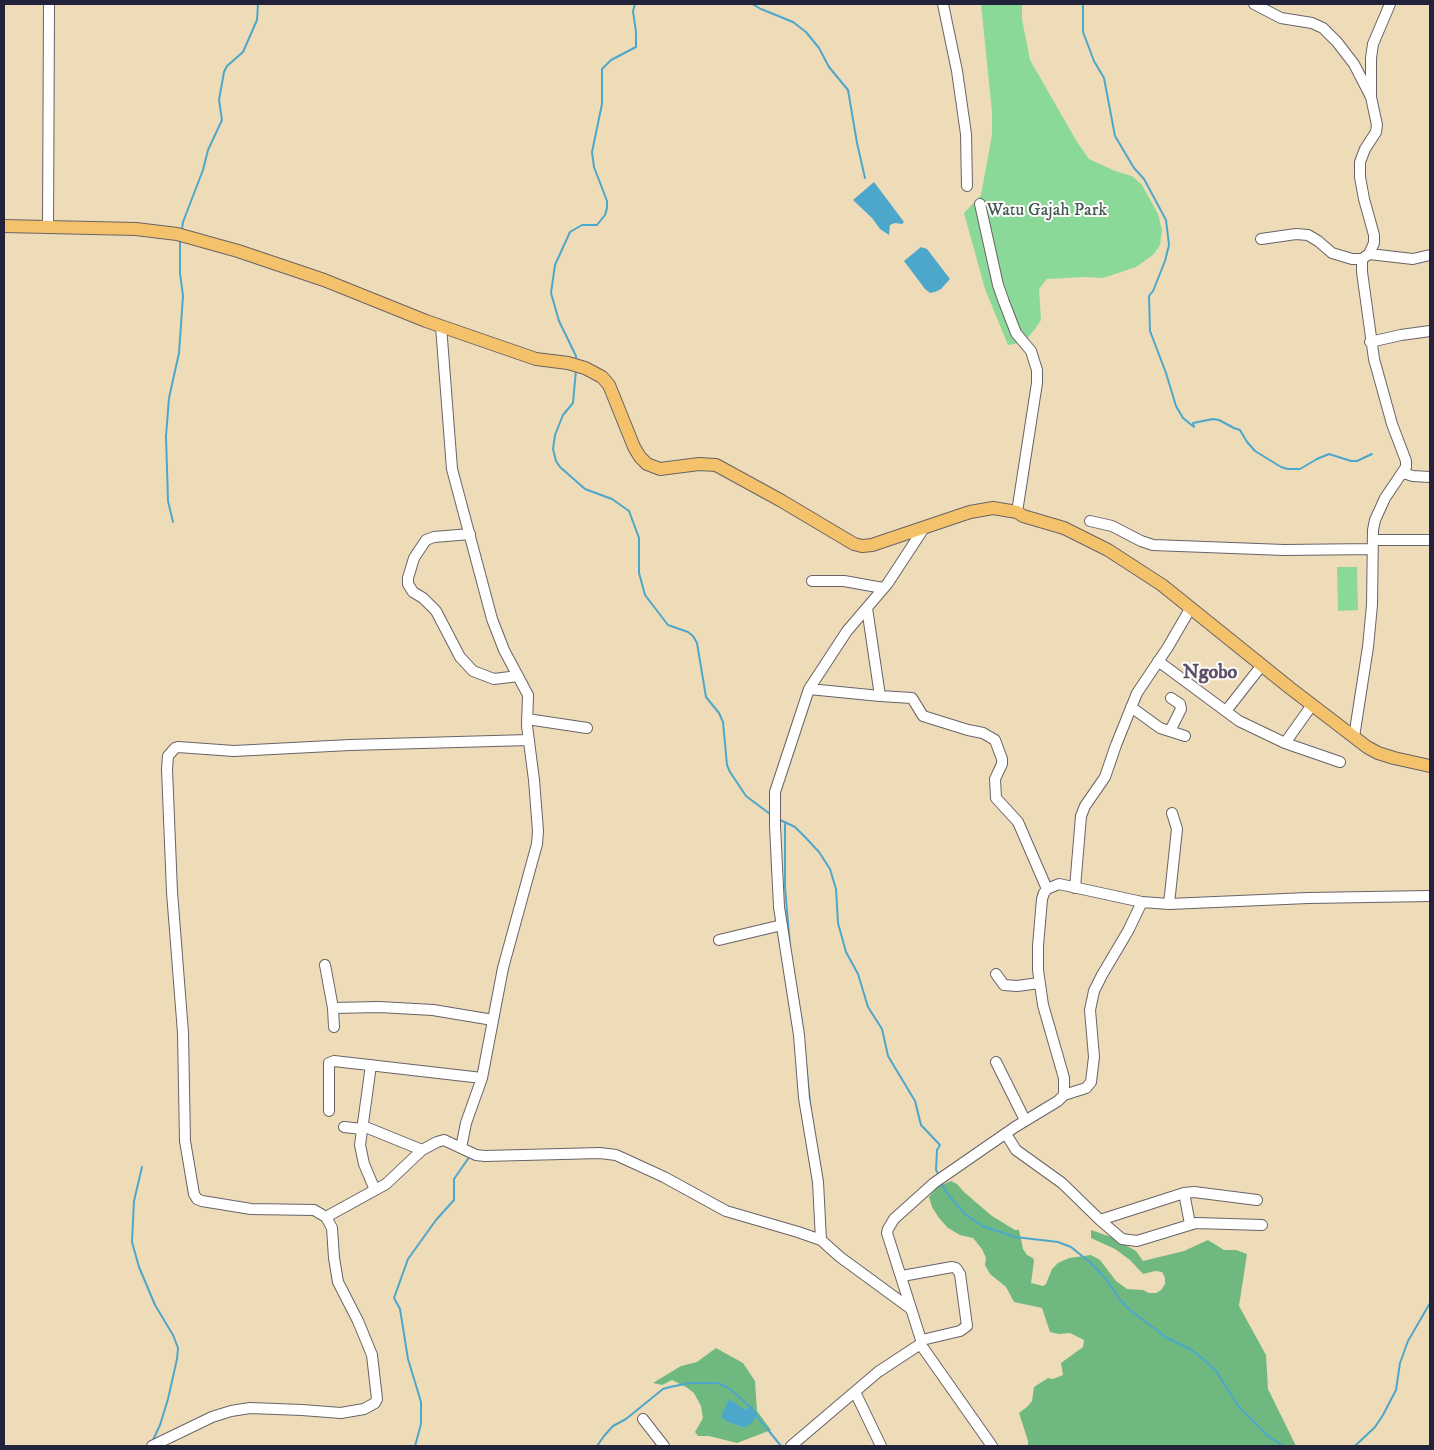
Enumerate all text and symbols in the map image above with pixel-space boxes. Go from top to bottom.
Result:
park label: Watu Gajah Park [987,200,1107,222]
district label: Ngobo [1183,662,1237,686]

